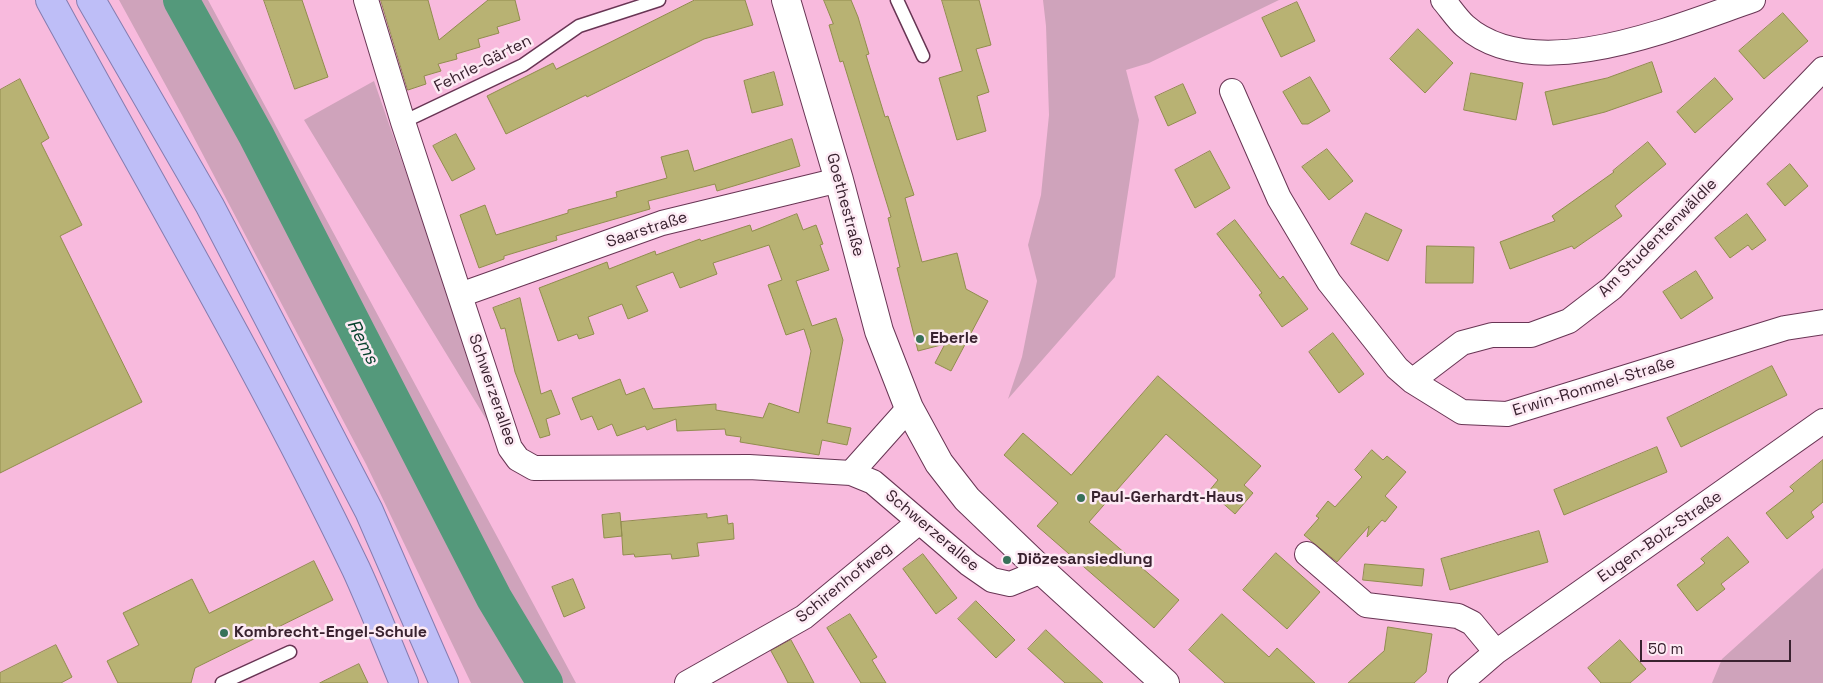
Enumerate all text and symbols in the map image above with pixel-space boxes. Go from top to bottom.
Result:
street label: Fehrle-Gärten [431,31,535,97]
street label: Goethestraße [822,151,868,259]
street label: Am Studentenwäldle [1595,175,1721,301]
street label: Saarstraße [604,208,690,252]
water label: Rems [342,316,382,368]
place label: Eberle [930,329,978,349]
street label: Schwerzerallee [464,332,520,448]
marker: Eberle [914,333,926,345]
street label: Erwin-Rommel-Straße [1511,353,1677,421]
street label: Schwerzerallee [881,486,983,576]
street label: Eugen-Bolz-Straße [1594,487,1726,587]
place label: Paul-Gerhardt-Haus [1091,488,1244,508]
marker: Paul-Gerhardt-Haus [1075,492,1087,504]
street label: Schirenhofweg [793,539,895,627]
place label: Diözesansiedlung [1017,550,1153,570]
marker: Diözesansiedlung [1001,554,1013,566]
place label: Kombrecht-Engel-Schule [234,623,427,643]
marker: Kombrecht-Engel-Schule [218,627,230,639]
scale bar [1643,630,1794,662]
text: 50 m [1648,639,1683,658]

